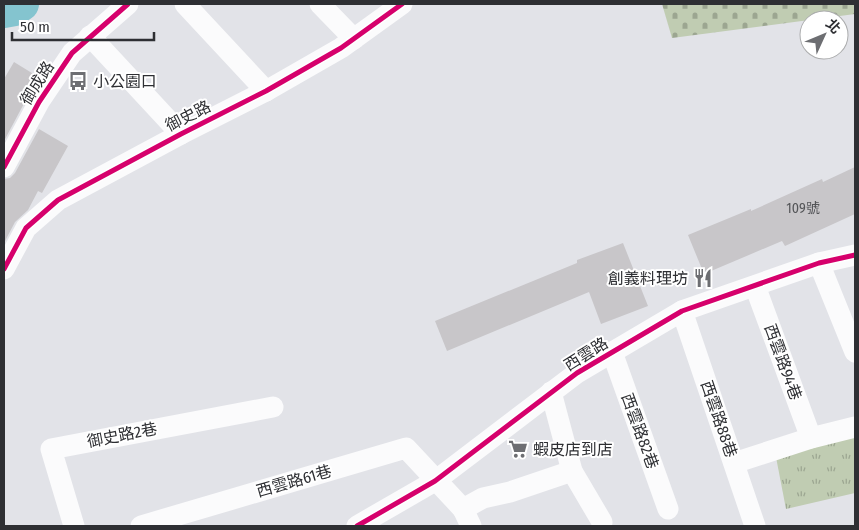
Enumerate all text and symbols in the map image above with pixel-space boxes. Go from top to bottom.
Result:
scale bar [12,10,155,42]
north arrow [799,10,849,60]
text: 北 [822,15,844,37]
text: 50 m [20,18,50,36]
street label: 御成路 [16,58,58,108]
bus stop icon: 小公園口 [67,70,89,92]
place label: 小公園口 [93,72,157,91]
street label: 御史路 [162,97,214,135]
house number: 109號 [786,200,820,217]
restaurant icon: 創義料理坊 [692,267,714,289]
place label: 創義料理坊 [608,269,688,288]
street label: 西雲路94巷 [760,321,806,403]
street label: 西雲路 [561,333,611,375]
street label: 西雲路88巷 [697,378,741,460]
street label: 西雲路82巷 [618,391,662,471]
street label: 御史路2巷 [85,419,159,451]
supermarket icon: 蝦皮店到店 [507,438,529,460]
place label: 蝦皮店到店 [533,440,613,459]
street label: 西雲路61巷 [254,461,334,501]

